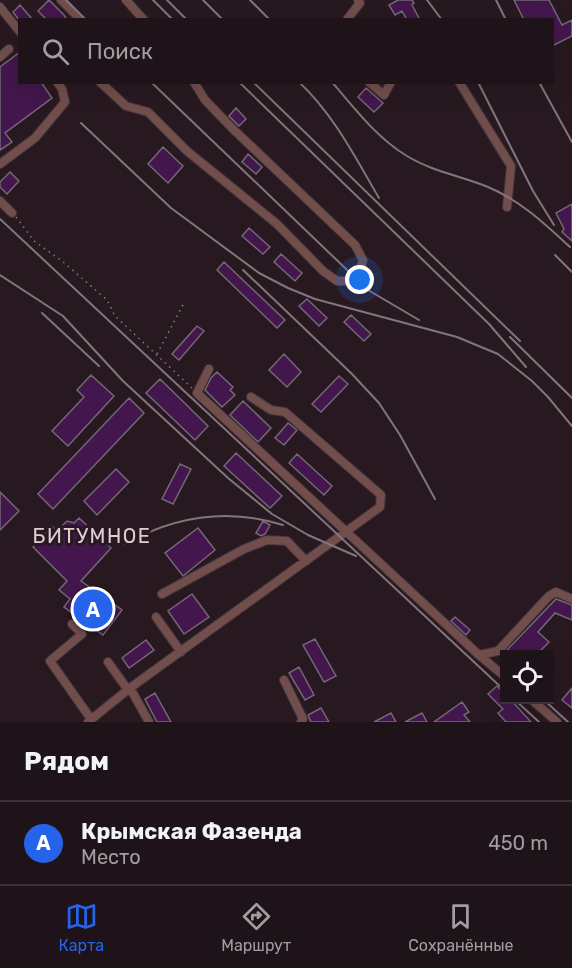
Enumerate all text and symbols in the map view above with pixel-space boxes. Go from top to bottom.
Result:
search box [18,18,554,84]
icon: search [39,35,72,68]
text: Поиск [87,38,153,65]
your location [345,265,374,294]
district label: БИТУМНОЕ [33,524,151,548]
pin: A [74,586,112,632]
map controls [500,650,554,704]
button: locate [500,650,554,704]
text: Рядом [24,746,109,777]
text: Крымская Фазенда [81,818,302,845]
text: A [36,831,51,855]
text: 450 m [488,831,548,855]
text: Место [81,845,141,869]
tab: Карта [59,900,104,955]
tab: Маршрут [221,900,291,955]
tab: Сохранённые [408,900,513,955]

